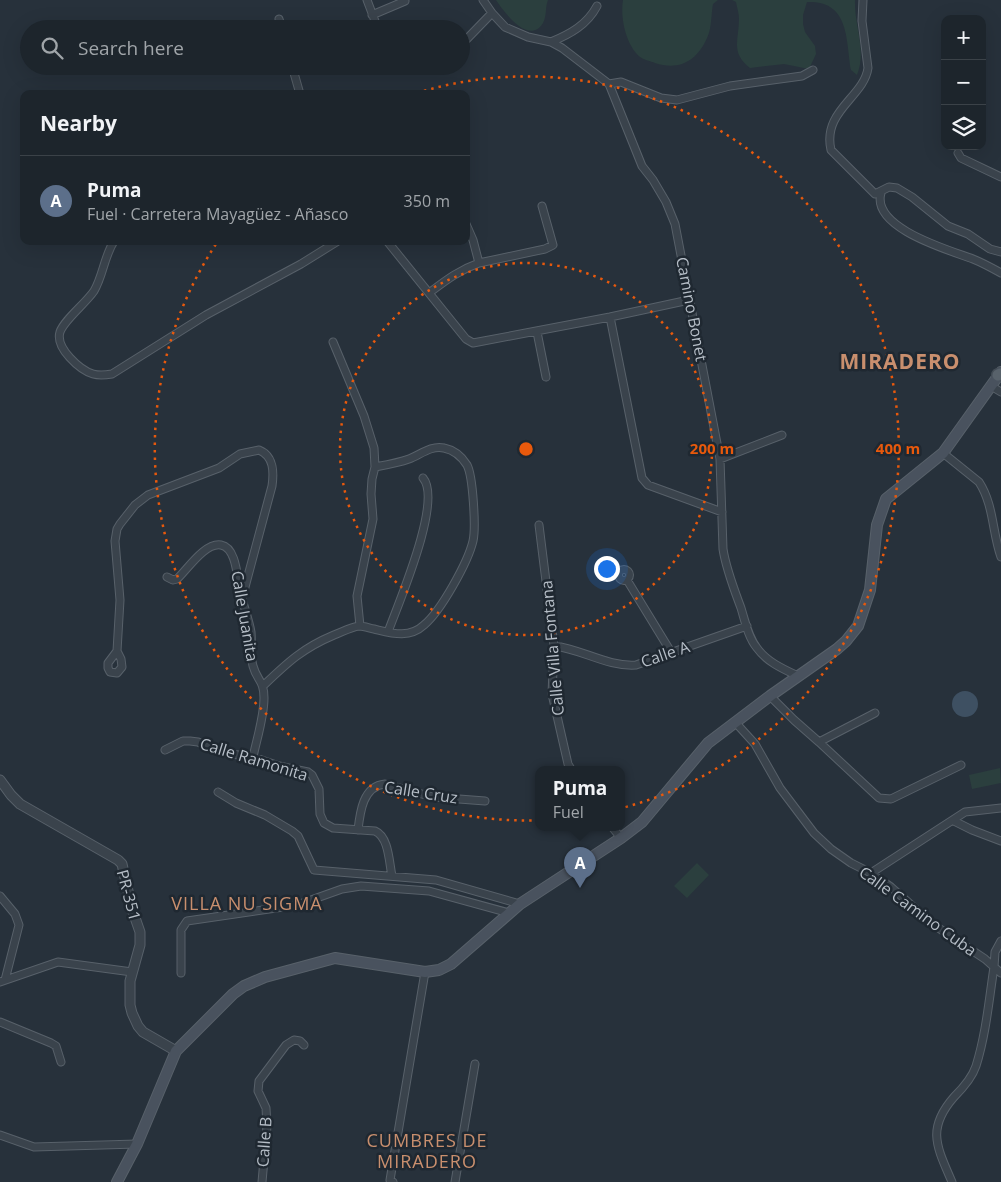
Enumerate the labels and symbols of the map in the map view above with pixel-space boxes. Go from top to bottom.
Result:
street label: Camino Bonet [671,255,713,363]
district label: MIRADERO [840,347,961,375]
text: 200 m [690,438,734,458]
text: 400 m [876,438,920,458]
centre of rings [517,440,535,458]
your location [594,556,620,582]
street label: Calle Juanita [226,569,264,663]
street label: Calle Villa Fontana [535,579,569,717]
street label: Calle A [638,635,693,673]
street label: Calle Ramonita [197,732,311,786]
street label: Calle Cruz [383,775,459,809]
pin: A [564,847,596,888]
street label: Calle Camino Cuba [855,861,981,961]
street label: PR-351 [112,867,146,923]
district label: VILLA NU SIGMA [171,891,323,915]
street label: Calle B [251,1116,277,1168]
district label: CUMBRES DE MIRADERO [367,1128,488,1173]

